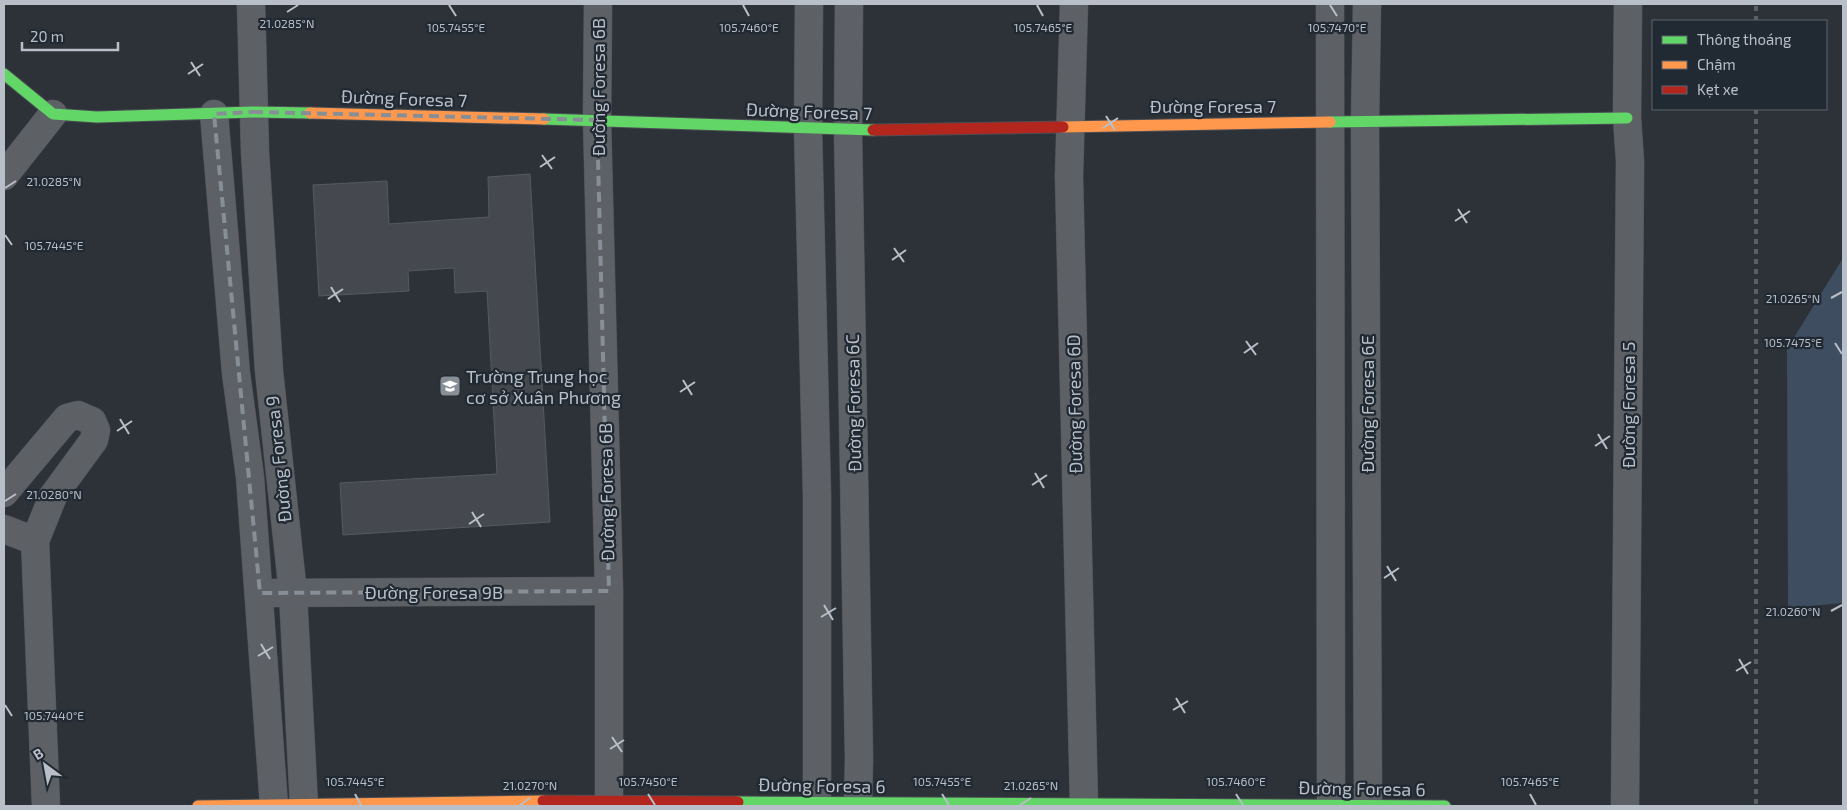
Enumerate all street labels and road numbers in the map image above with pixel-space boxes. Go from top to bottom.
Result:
street label: Đường Foresa 6B [587,18,609,156]
street label: Đường Foresa 7 [341,85,467,111]
street label: Đường Foresa 7 [1150,95,1276,117]
street label: Đường Foresa 7 [746,98,872,124]
street label: Đường Foresa 6C [841,334,865,472]
street label: Đường Foresa 6D [1062,334,1086,474]
street label: Đường Foresa 6E [1356,335,1378,473]
street label: Đường Foresa 5 [1617,342,1639,468]
street label: Đường Foresa 9 [260,395,296,523]
street label: Đường Foresa 6B [594,423,618,561]
street label: Đường Foresa 9B [365,581,503,603]
street label: Đường Foresa 6 [758,773,886,797]
street label: Đường Foresa 6 [1298,776,1426,800]

